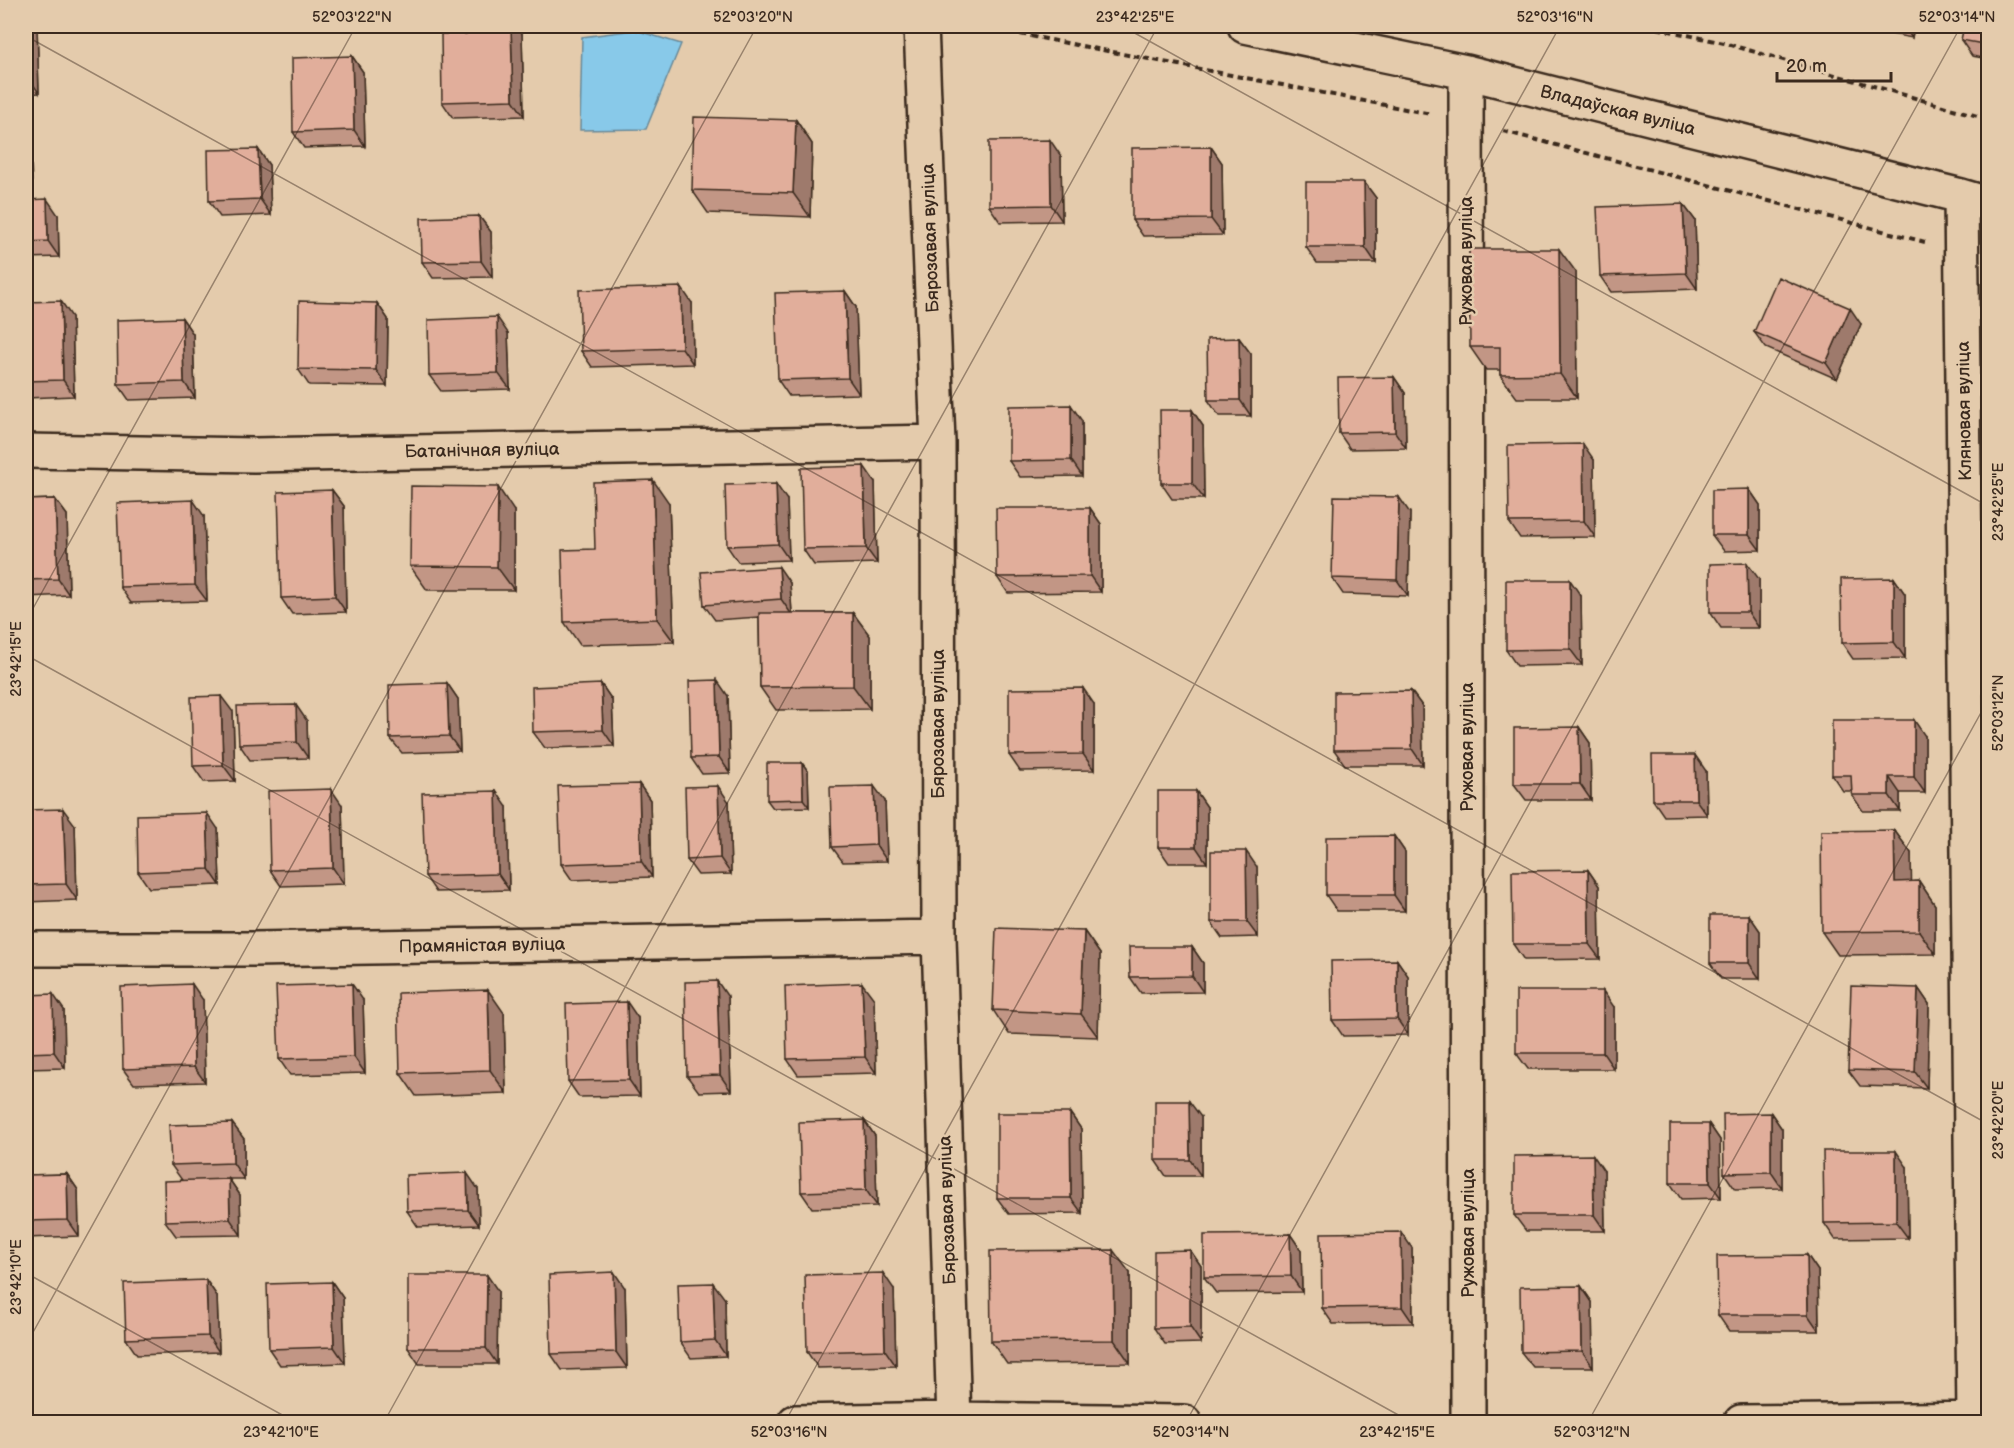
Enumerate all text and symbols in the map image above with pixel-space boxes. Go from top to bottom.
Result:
text: 52°03'22"N [312,8,392,27]
text: 52°03'20"N [713,8,793,27]
text: 23°42'25"E [1096,8,1174,27]
text: 52°03'16"N [1516,8,1594,27]
text: 52°03'14"N [1918,8,1996,27]
scale bar [1777,45,1891,83]
text: 20 m [1786,56,1827,77]
street label: Владаўская вуліца [1538,81,1698,140]
street label: Бярозавая вуліца [917,162,944,313]
street label: Ружовая вуліца [1456,196,1477,326]
street label: Кляновая вуліца [1953,341,1976,481]
street label: Батанічная вуліца [404,439,560,462]
text: 23°42'25"E [1989,463,2008,541]
text: 23°42'15"E [7,621,26,697]
street label: Бярозавая вуліца [928,649,949,799]
text: 52°03'12"N [1989,675,2008,751]
street label: Ружовая вуліца [1457,682,1478,812]
street label: Прамяністая вуліца [398,934,566,957]
text: 23°42'20"E [1989,1080,2008,1159]
street label: Бярозавая вуліца [934,1134,961,1285]
street label: Ружовая вуліца [1458,1168,1479,1298]
text: 23°42'10"E [7,1239,26,1315]
text: 23°42'10"E [243,1423,319,1442]
text: 52°03'16"N [750,1423,828,1442]
text: 52°03'14"N [1152,1423,1230,1442]
text: 23°42'15"E [1359,1423,1435,1442]
text: 52°03'12"N [1554,1423,1630,1442]

